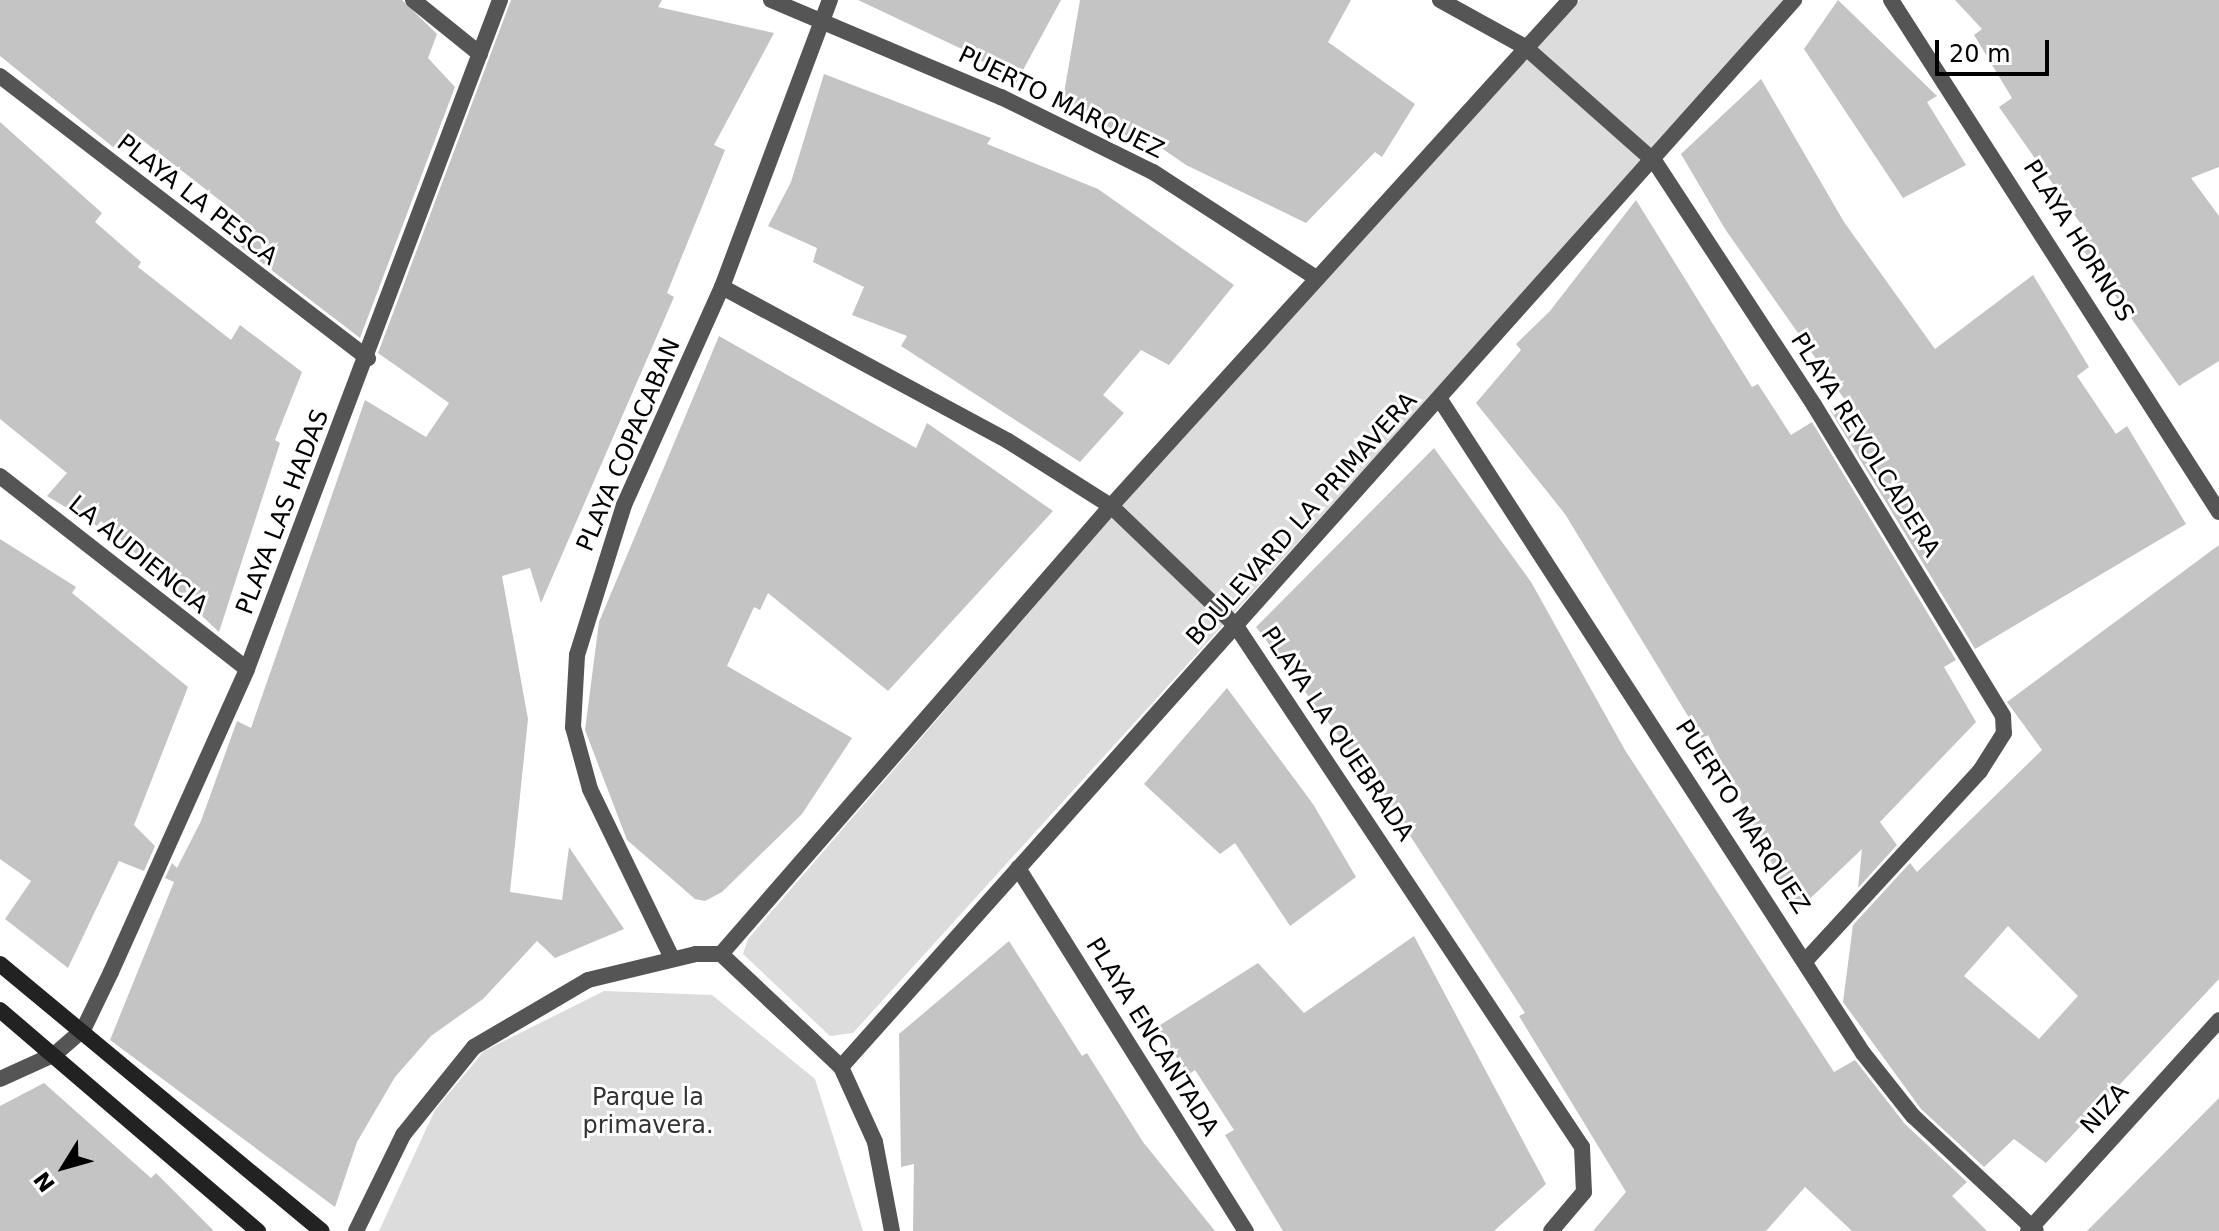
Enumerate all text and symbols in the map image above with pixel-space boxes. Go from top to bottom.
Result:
scale bar [1939,24,2053,74]
text: 20 m [1949,40,2011,68]
street label: PUERTO MARQUEZ [953,41,1169,165]
street label: PLAYA LA PESCA [111,128,283,272]
street label: PLAYA HORNOS [2017,155,2139,327]
street label: PLAYA REVOLCADERA [1784,328,1946,562]
street label: PLAYA COPACABAN [571,334,687,556]
street label: BOULEVARD LA PRIMAVERA [1181,387,1423,651]
street label: PLAYA LAS HADAS [231,405,335,619]
street label: LA AUDIENCIA [63,490,213,620]
street label: PLAYA LA QUEBRADA [1254,621,1420,847]
street label: PUERTO MARQUEZ [1669,715,1815,919]
street label: PLAYA ENCANTADA [1079,933,1225,1141]
street label: NIZA [2075,1078,2135,1140]
park label: Parque la primavera. [582,1084,714,1140]
north arrow [24,1127,104,1207]
text: N [29,1167,60,1197]

